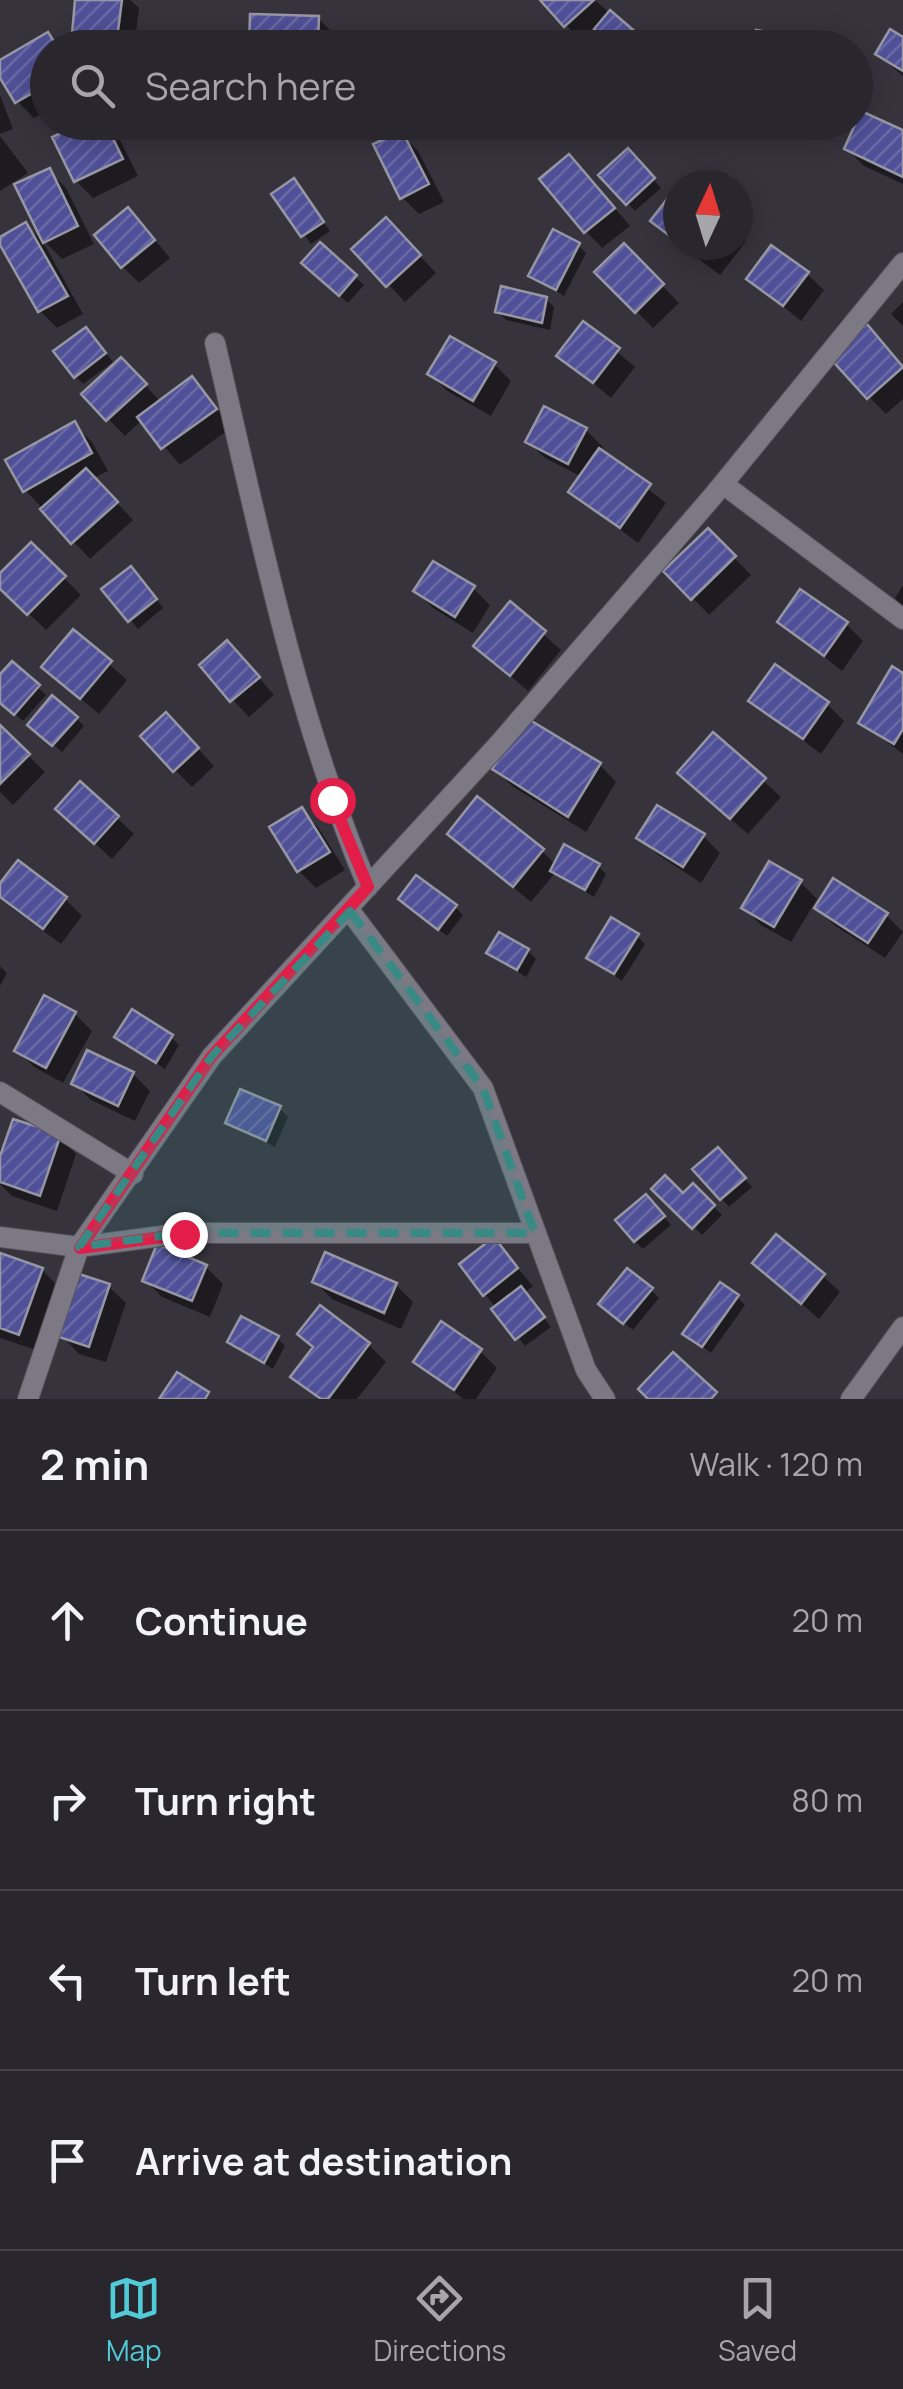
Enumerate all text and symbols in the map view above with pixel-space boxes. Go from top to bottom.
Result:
search box [30,30,873,140]
icon: search [65,58,120,113]
text: Search here [145,59,356,111]
north arrow [663,170,753,260]
route start [310,778,356,824]
route end [162,1212,208,1258]
text: 2 min [40,1435,149,1493]
text: Walk · 120 m [690,1442,863,1486]
icon: ahead [40,1593,95,1648]
text: Continue [135,1594,308,1646]
text: 20 m [792,1598,863,1642]
icon: right [40,1773,95,1828]
text: Turn right [135,1774,316,1826]
text: 80 m [791,1778,863,1822]
icon: left [40,1953,95,2008]
text: Turn left [135,1954,291,2006]
text: 20 m [792,1958,863,2002]
icon: arrive [40,2133,95,2188]
text: Arrive at destination [135,2134,512,2186]
tab: Map [106,2271,162,2369]
tab: Directions [374,2271,506,2369]
tab: Saved [718,2271,797,2369]

